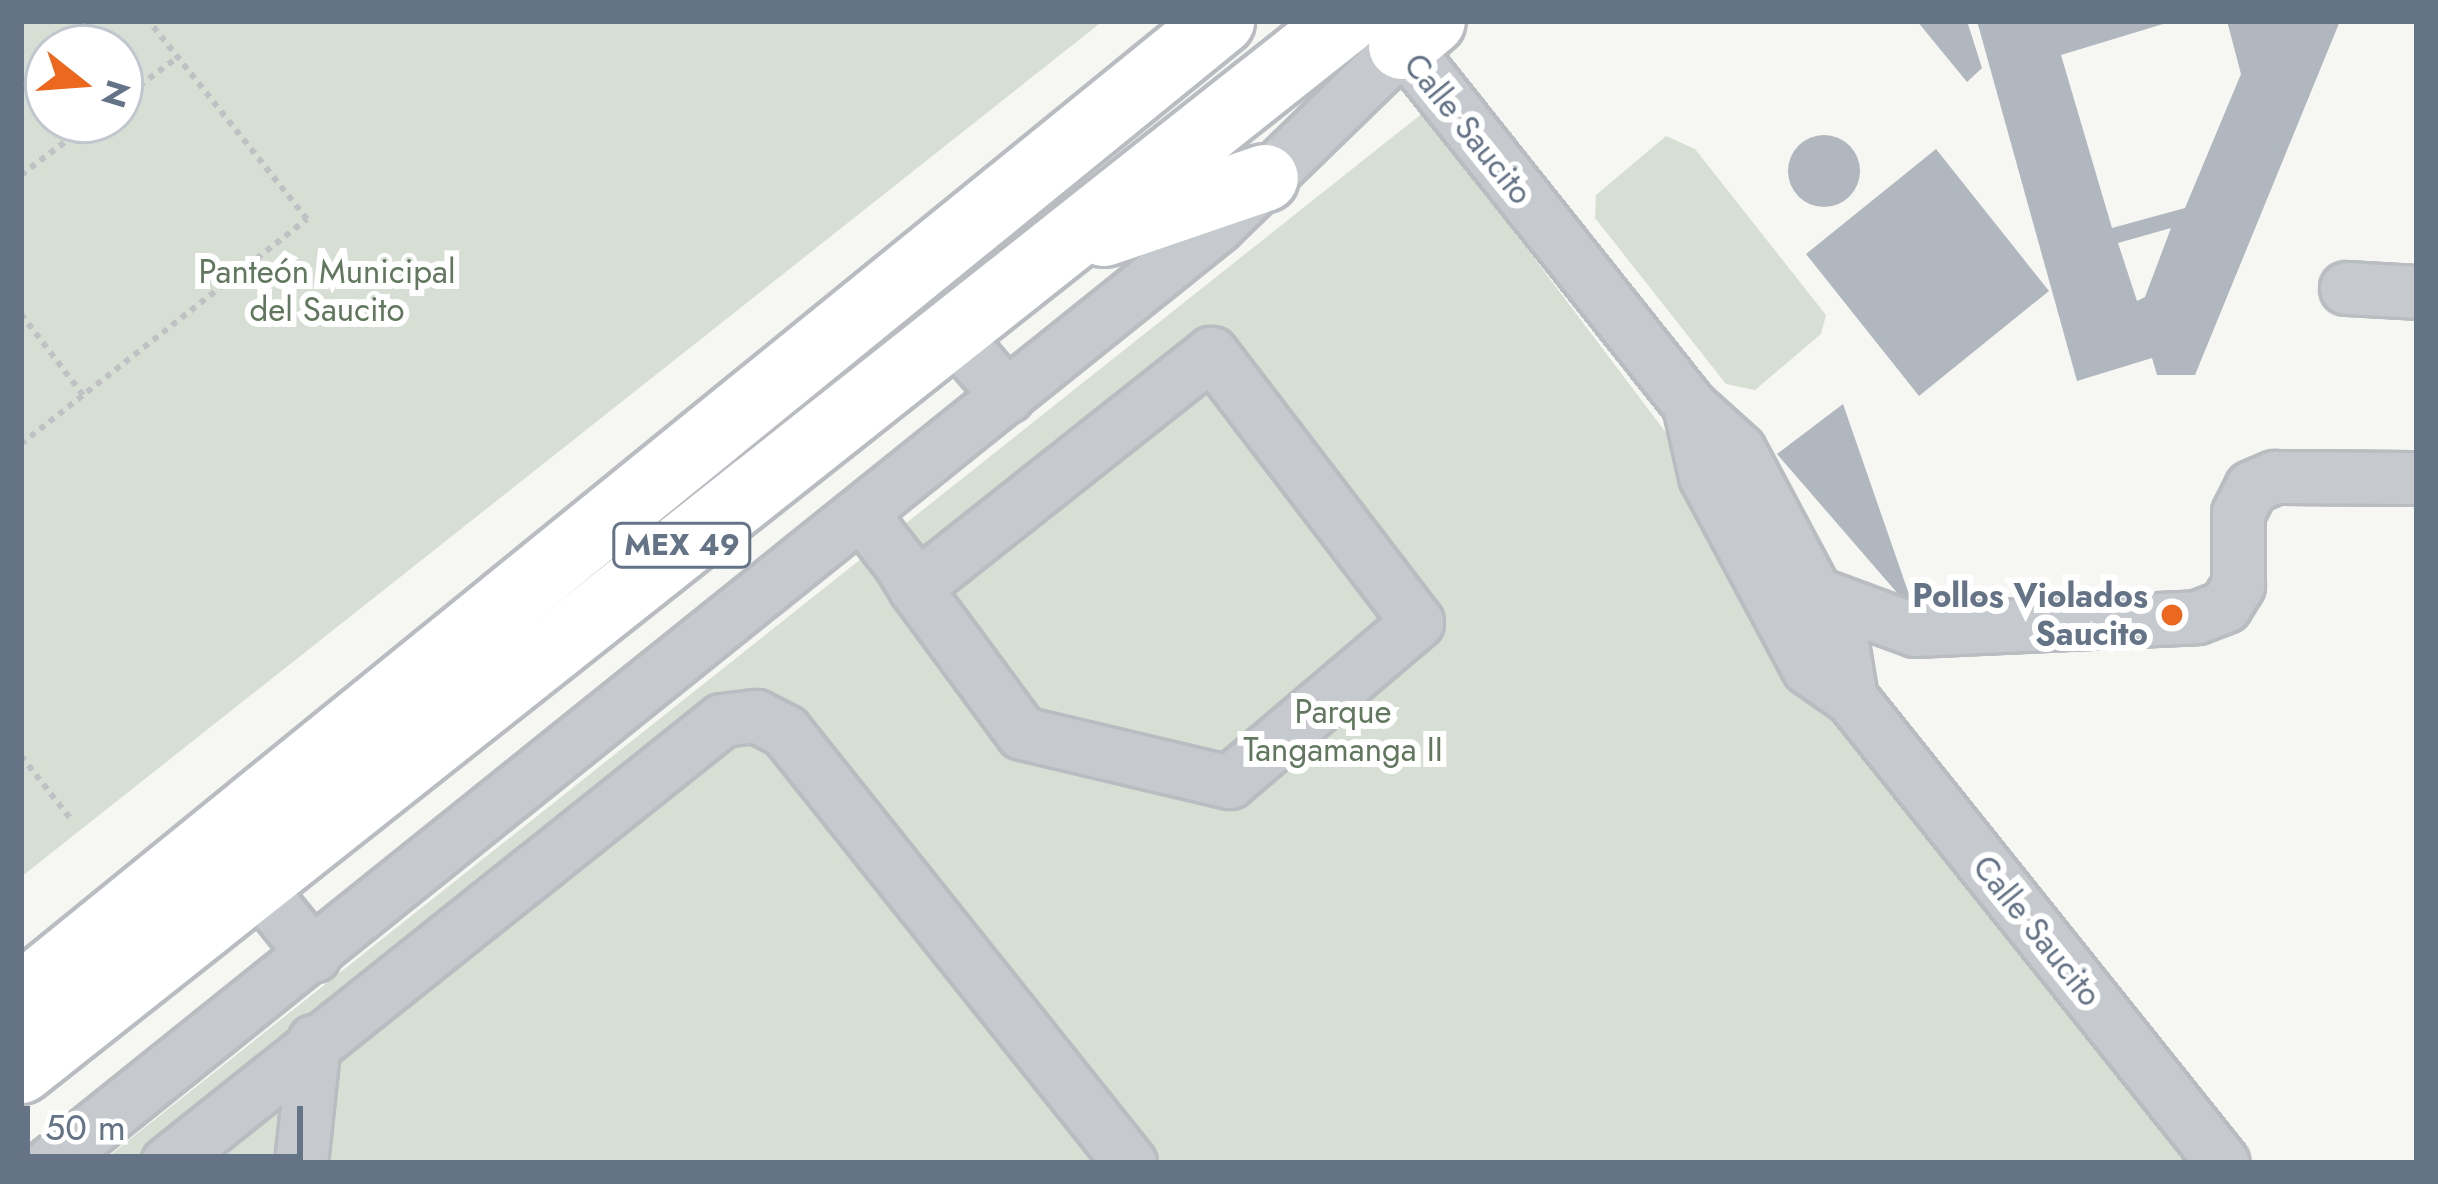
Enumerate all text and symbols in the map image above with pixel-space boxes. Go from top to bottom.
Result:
north arrow [24,24,144,144]
street label: Calle Saucito [1395,46,1541,212]
text: N [90,74,142,113]
park label: Panteón Municipal del Saucito [198,252,456,330]
road number: MEX 49 [610,521,754,569]
place label: Pollos Violados Saucito [1912,576,2148,654]
marker: Pollos Violados Saucito [2159,602,2185,628]
park label: Parque Tangamanga II [1243,692,1443,770]
street label: Calle Saucito [1964,848,2110,1014]
scale bar [30,1082,309,1156]
text: 50 m [45,1101,126,1153]

